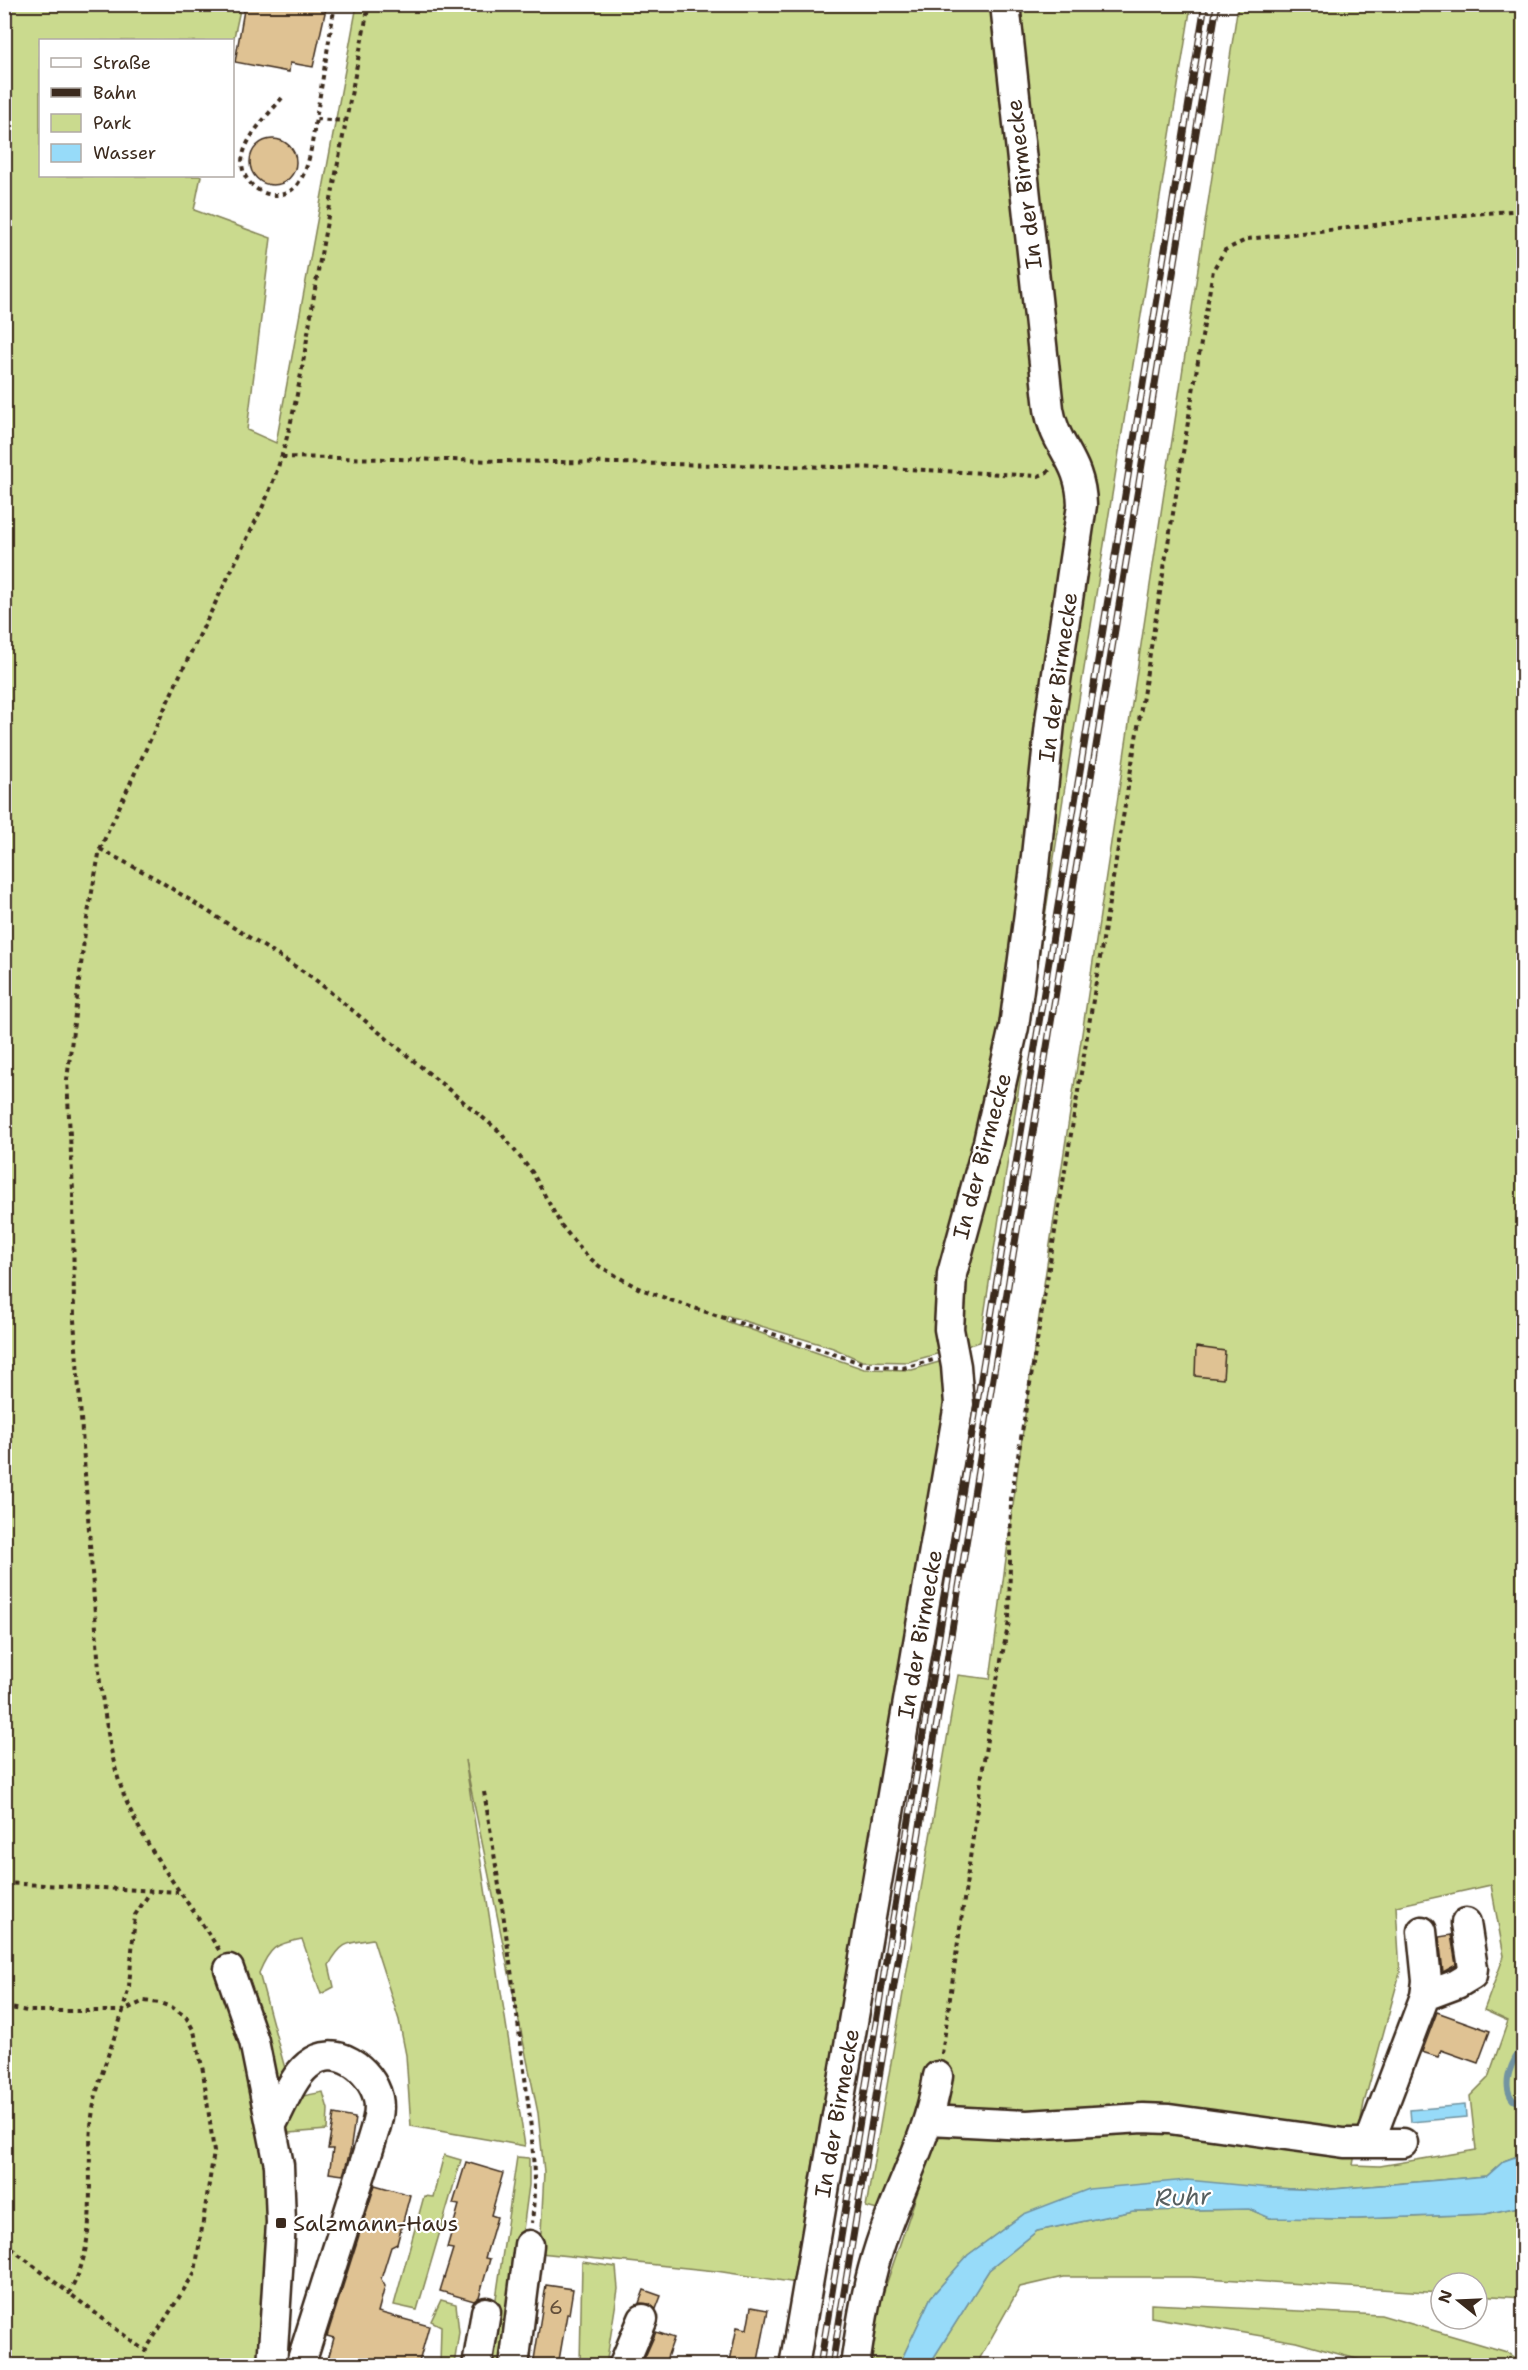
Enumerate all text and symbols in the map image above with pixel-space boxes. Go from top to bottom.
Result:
legend [39,39,234,177]
text: Straße [93,51,151,75]
text: Bahn [93,81,137,105]
street label: In der Birmecke [999,97,1049,271]
text: Park [93,111,132,135]
text: Wasser [93,141,156,165]
street label: In der Birmecke [1032,590,1084,764]
street label: In der Birmecke [946,1070,1018,1242]
street label: In der Birmecke [891,1547,949,1721]
street label: In der Birmecke [808,2026,866,2200]
water label: Ruhr [1154,2180,1212,2214]
place label: Salzmann-Haus [293,2209,459,2238]
marker: Salzmann-Haus [274,2216,288,2230]
north arrow [1429,2271,1489,2331]
text: N [1433,2287,1457,2306]
house number: 6 [549,2294,563,2320]

